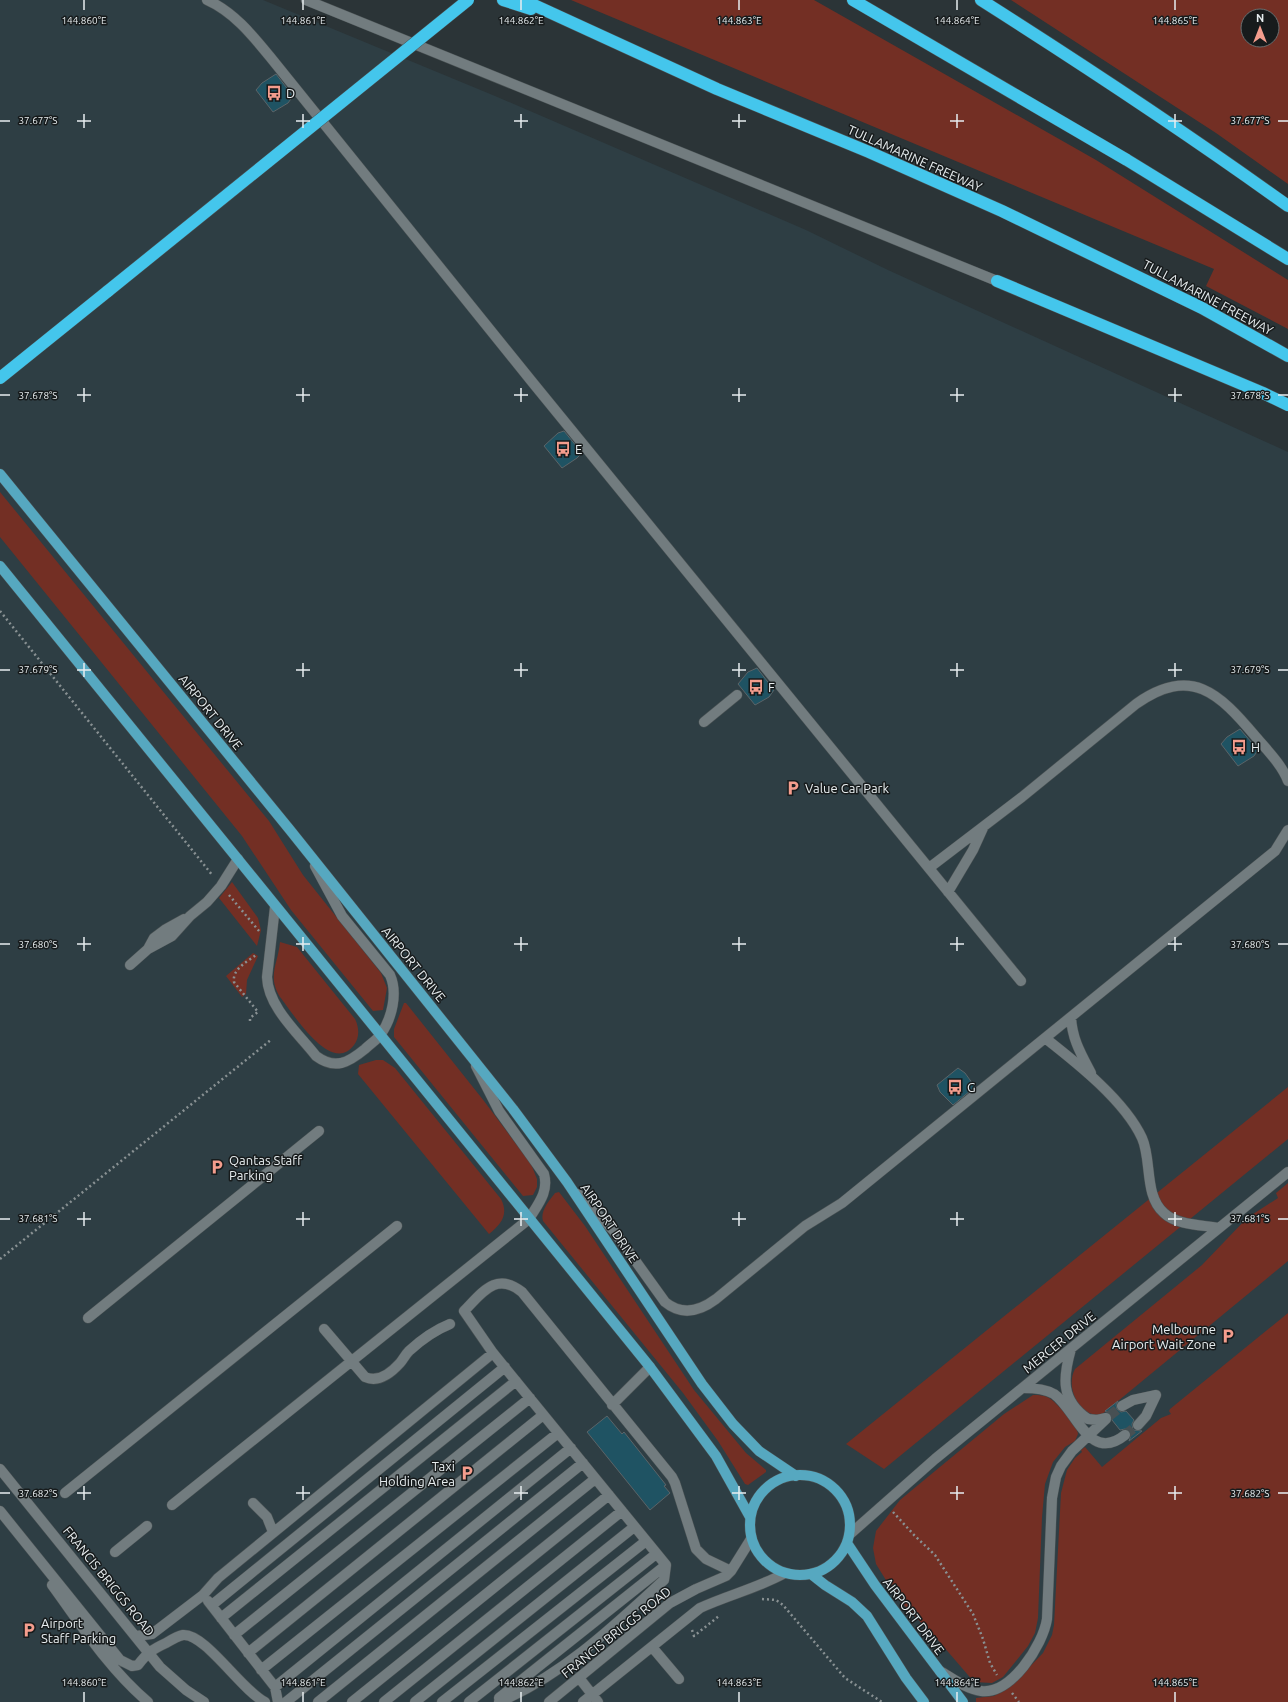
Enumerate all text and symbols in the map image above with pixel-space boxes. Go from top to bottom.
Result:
north arrow [1240,8,1280,48]
text: N [1256,12,1264,24]
text: 144.860°E [61,15,107,26]
text: 144.861°E [280,15,326,26]
text: 144.862°E [498,15,544,26]
text: 144.863°E [716,15,762,26]
text: 144.864°E [934,15,980,26]
text: 144.865°E [1152,15,1198,26]
bus stop icon: D [265,84,283,102]
place label: D [286,86,295,100]
text: 37.677°S [18,115,58,126]
text: 37.677°S [1230,115,1270,126]
street label: TULLAMARINE FREEWAY [846,122,985,194]
street label: TULLAMARINE FREEWAY [1141,257,1276,338]
text: 37.678°S [18,390,58,401]
text: 37.678°S [1230,390,1270,401]
bus stop icon: E [554,440,572,458]
place label: E [575,442,582,456]
text: 37.679°S [18,664,58,675]
text: 37.679°S [1230,664,1270,675]
street label: AIRPORT DRIVE [177,672,245,752]
bus stop icon: F [747,678,765,696]
place label: F [768,680,775,694]
bus stop icon: H [1230,738,1248,756]
place label: H [1251,740,1260,754]
parking icon: Value Car Park [784,779,802,797]
place label: Value Car Park [805,781,890,795]
street label: AIRPORT DRIVE [380,924,448,1004]
text: 37.680°S [18,939,58,950]
text: 37.680°S [1230,939,1270,950]
bus stop icon: G [946,1078,964,1096]
place label: G [967,1080,976,1094]
place label: Qantas Staff Parking [229,1153,302,1182]
parking icon: Qantas Staff Parking [208,1158,226,1176]
street label: AIRPORT DRIVE [578,1181,642,1265]
text: 37.681°S [18,1213,58,1224]
text: 37.681°S [1230,1213,1270,1224]
street label: MERCER DRIVE [1020,1309,1098,1375]
place label: Melbourne Airport Wait Zone [1112,1322,1216,1351]
parking icon: Melbourne Airport Wait Zone [1219,1327,1237,1345]
place label: Taxi Holding Area [379,1459,455,1488]
parking icon: Taxi Holding Area [458,1464,476,1482]
text: 37.682°S [18,1488,58,1499]
text: 37.682°S [1230,1488,1270,1499]
street label: FRANCIS BRIGGS ROAD [61,1524,157,1638]
street label: AIRPORT DRIVE [881,1575,947,1657]
street label: FRANCIS BRIGGS ROAD [559,1584,673,1680]
place label: Airport Staff Parking [41,1616,116,1645]
parking icon: Airport Staff Parking [20,1621,38,1639]
text: 144.860°E [61,1677,107,1688]
text: 144.861°E [280,1677,326,1688]
text: 144.862°E [498,1677,544,1688]
text: 144.863°E [716,1677,762,1688]
text: 144.864°E [934,1677,980,1688]
text: 144.865°E [1152,1677,1198,1688]

